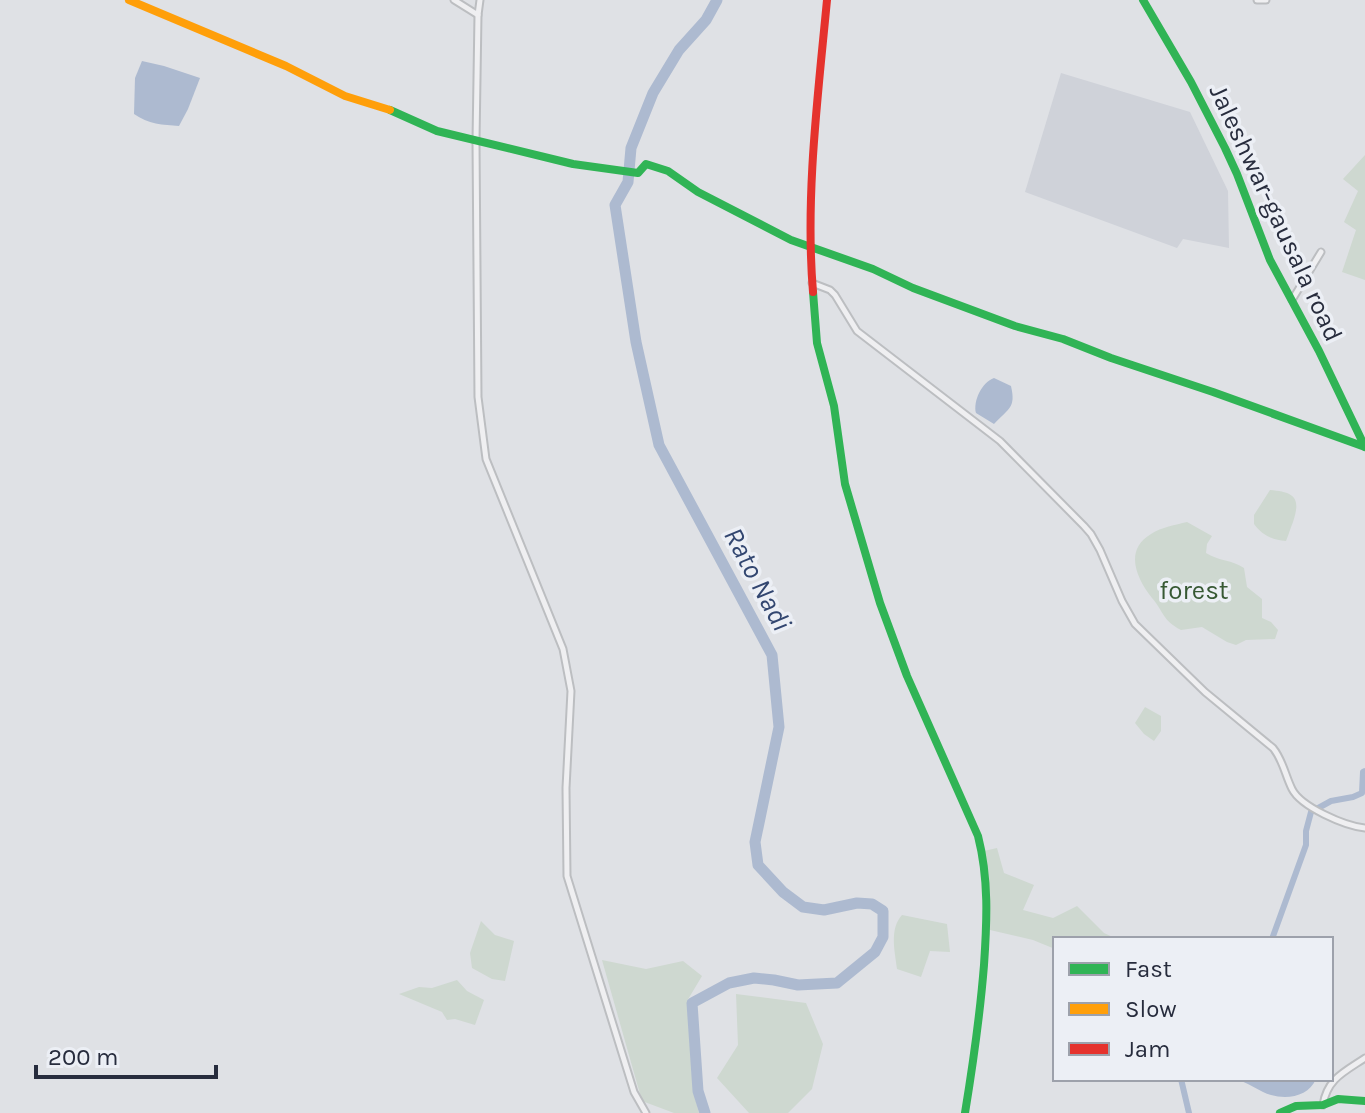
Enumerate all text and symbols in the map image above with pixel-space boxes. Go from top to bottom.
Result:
street label: Jaleshwar-gausala road [1203,79,1349,347]
water label: Rato Nadi [717,522,799,636]
park label: forest [1159,575,1229,606]
legend [1053,937,1333,1081]
text: Fast [1125,955,1172,983]
text: Slow [1125,995,1177,1023]
scale bar [36,1029,216,1079]
text: Jam [1125,1035,1170,1063]
text: 200 m [48,1043,119,1071]

